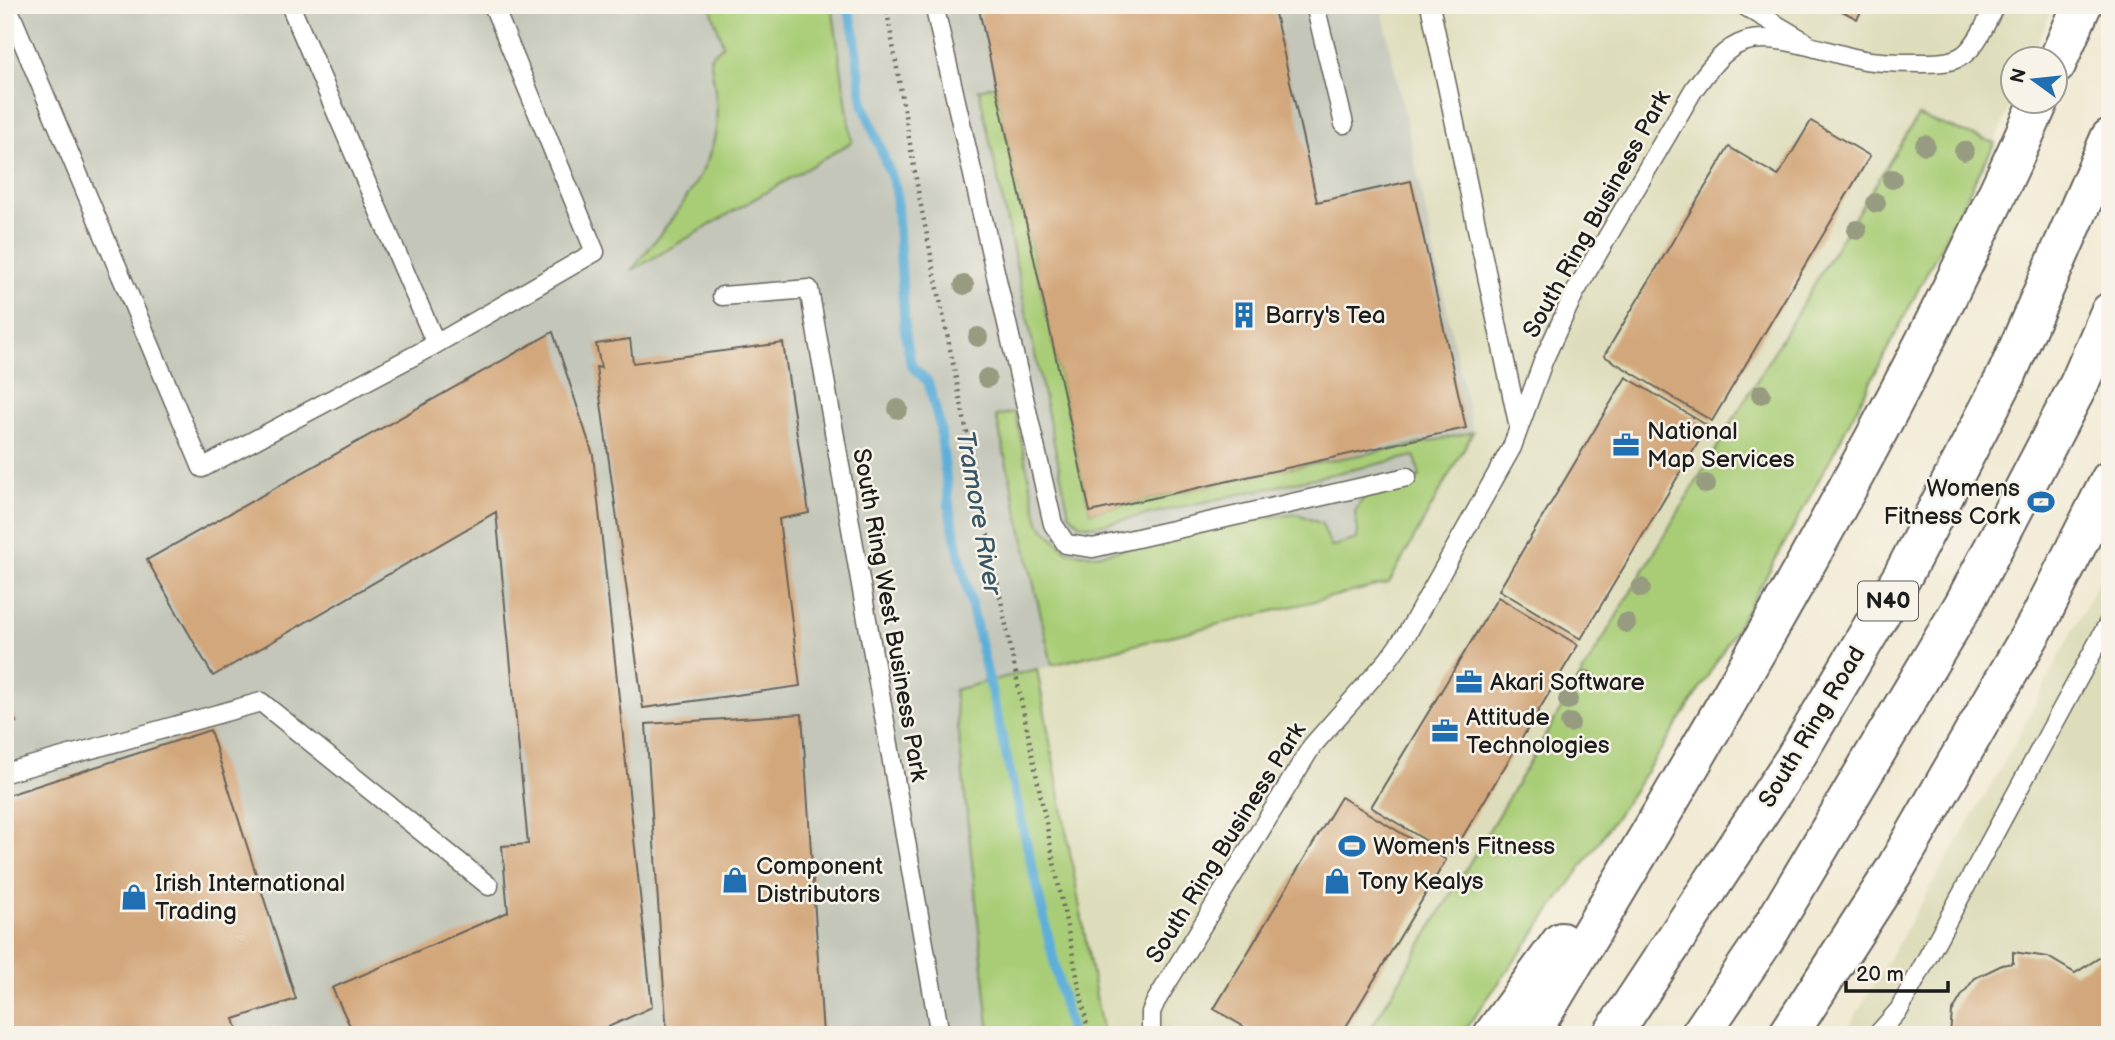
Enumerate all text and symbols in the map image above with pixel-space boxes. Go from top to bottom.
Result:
north arrow [2000,46,2070,116]
text: N [2006,66,2032,86]
street label: South Ring Business Park [1517,85,1677,343]
building icon: Barry's Tea [1229,300,1259,330]
place label: Barry's Tea [1265,301,1386,330]
place label: National Map Services [1647,417,1795,474]
water label: Tramore River [948,429,1008,599]
office icon: National Map Services [1611,430,1641,460]
street label: South Ring West Business Park [846,446,934,784]
place label: Womens Fitness Cork [1884,474,2020,531]
sports icon: Womens Fitness Cork [2026,487,2056,517]
road number: N40 [1858,582,1918,621]
street label: South Ring Road [1752,641,1872,813]
office icon: Akari Software [1454,667,1484,697]
place label: Akari Software [1490,668,1645,697]
place label: Attitude Technologies [1466,703,1610,760]
office icon: Attitude Technologies [1430,716,1460,746]
street label: South Ring Business Park [1140,717,1312,969]
sports icon: Women's Fitness [1337,831,1367,861]
place label: Women's Fitness [1373,832,1555,861]
place label: Component Distributors [756,852,883,909]
shop icon: Component Distributors [720,865,750,895]
shop icon: Tony Kealys [1322,866,1352,896]
place label: Tony Kealys [1358,867,1484,896]
place label: Irish International Trading [155,869,345,926]
shop icon: Irish International Trading [119,882,149,912]
scale bar [1846,949,1947,993]
text: 20 m [1856,962,1904,987]

